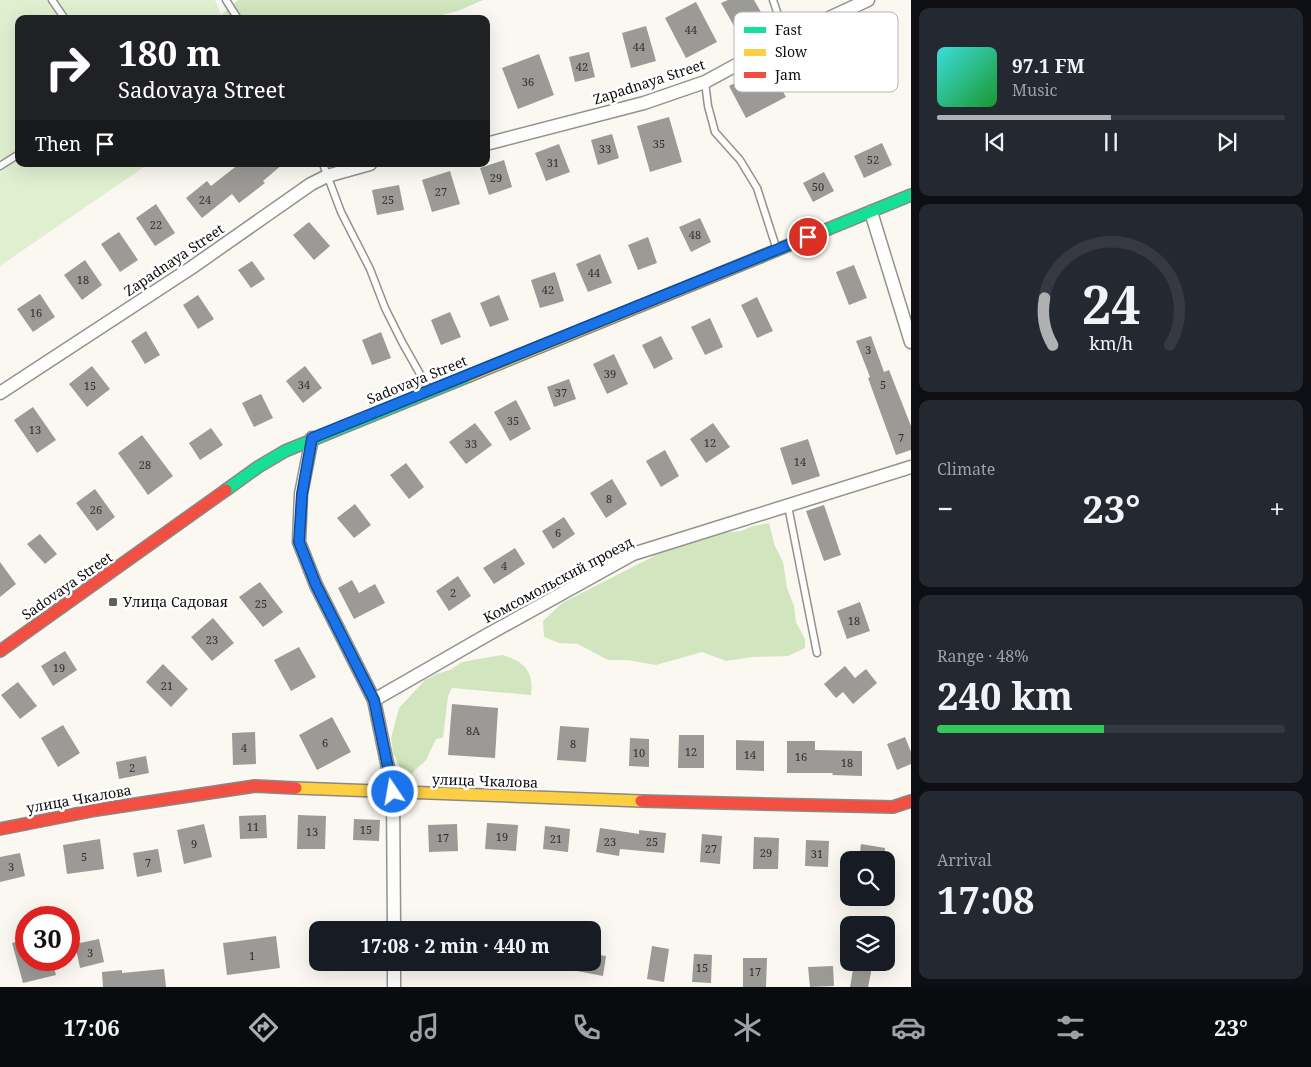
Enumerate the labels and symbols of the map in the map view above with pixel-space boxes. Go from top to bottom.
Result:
legend [734,12,898,92]
text: Fast [775,20,802,39]
house number: 44 [685,22,697,37]
house number: 44 [633,39,645,54]
text: Slow [775,42,808,61]
street label: Zapadnaya Street [591,54,707,109]
house number: 42 [576,59,588,74]
text: Jam [774,65,801,84]
house number: 36 [522,74,534,89]
house number: 35 [653,136,665,151]
house number: 33 [599,141,611,156]
house number: 52 [867,152,879,167]
house number: 31 [547,155,559,170]
house number: 29 [490,170,502,185]
house number: 50 [812,179,824,194]
house number: 27 [435,184,447,199]
house number: 24 [199,192,211,207]
house number: 25 [382,192,394,207]
pin [787,216,829,258]
house number: 22 [150,217,162,232]
street label: Zapadnaya Street [120,219,227,300]
house number: 48 [689,227,701,242]
house number: 44 [588,265,600,280]
house number: 18 [77,272,89,287]
house number: 42 [542,282,554,297]
house number: 16 [30,305,42,320]
house number: 3 [865,342,871,357]
street label: Sadovaya Street [364,351,470,408]
house number: 39 [604,366,616,381]
house number: 34 [298,377,310,392]
house number: 5 [880,377,886,392]
house number: 15 [84,378,96,393]
house number: 37 [555,385,567,400]
house number: 35 [507,413,519,428]
house number: 13 [29,422,41,437]
house number: 7 [898,430,904,445]
house number: 12 [704,435,716,450]
house number: 33 [465,436,477,451]
house number: 14 [794,454,806,469]
house number: 28 [139,457,151,472]
house number: 8 [606,491,612,506]
house number: 26 [90,502,102,517]
house number: 6 [555,525,561,540]
street label: Комсомольский проезд [480,532,636,627]
street label: Sadovaya Street [18,547,116,624]
house number: 4 [501,558,507,573]
house number: 2 [450,585,456,600]
place label: Улица Садовая [123,592,228,611]
marker: Улица Садовая [107,596,119,608]
house number: 25 [255,596,267,611]
house number: 18 [848,613,860,628]
house number: 23 [206,632,218,647]
house number: 19 [53,660,65,675]
house number: 21 [161,678,173,693]
house number: 8А [466,723,480,738]
house number: 6 [322,735,328,750]
house number: 8 [570,736,576,751]
house number: 4 [241,740,247,755]
house number: 12 [685,744,697,759]
house number: 10 [633,745,645,760]
house number: 14 [744,747,756,762]
house number: 16 [795,749,807,764]
house number: 18 [841,755,853,770]
house number: 2 [129,760,135,775]
position arrow [366,765,418,817]
street label: улица Чкалова [432,769,538,792]
street label: улица Чкалова [25,780,133,817]
house number: 11 [247,819,259,834]
house number: 15 [360,822,372,837]
house number: 13 [306,824,318,839]
house number: 19 [496,829,508,844]
house number: 17 [437,830,449,845]
house number: 21 [550,831,562,846]
house number: 23 [604,834,616,849]
house number: 25 [646,834,658,849]
house number: 9 [191,836,197,851]
house number: 27 [705,841,717,856]
house number: 29 [760,845,772,860]
house number: 31 [811,846,823,861]
house number: 5 [81,849,87,864]
house number: 7 [145,855,151,870]
house number: 3 [8,859,14,874]
speed limit sign: 30 [15,906,80,971]
house number: 3 [87,945,93,960]
house number: 1 [249,948,255,963]
house number: 15 [696,960,708,975]
house number: 17 [749,964,761,979]

